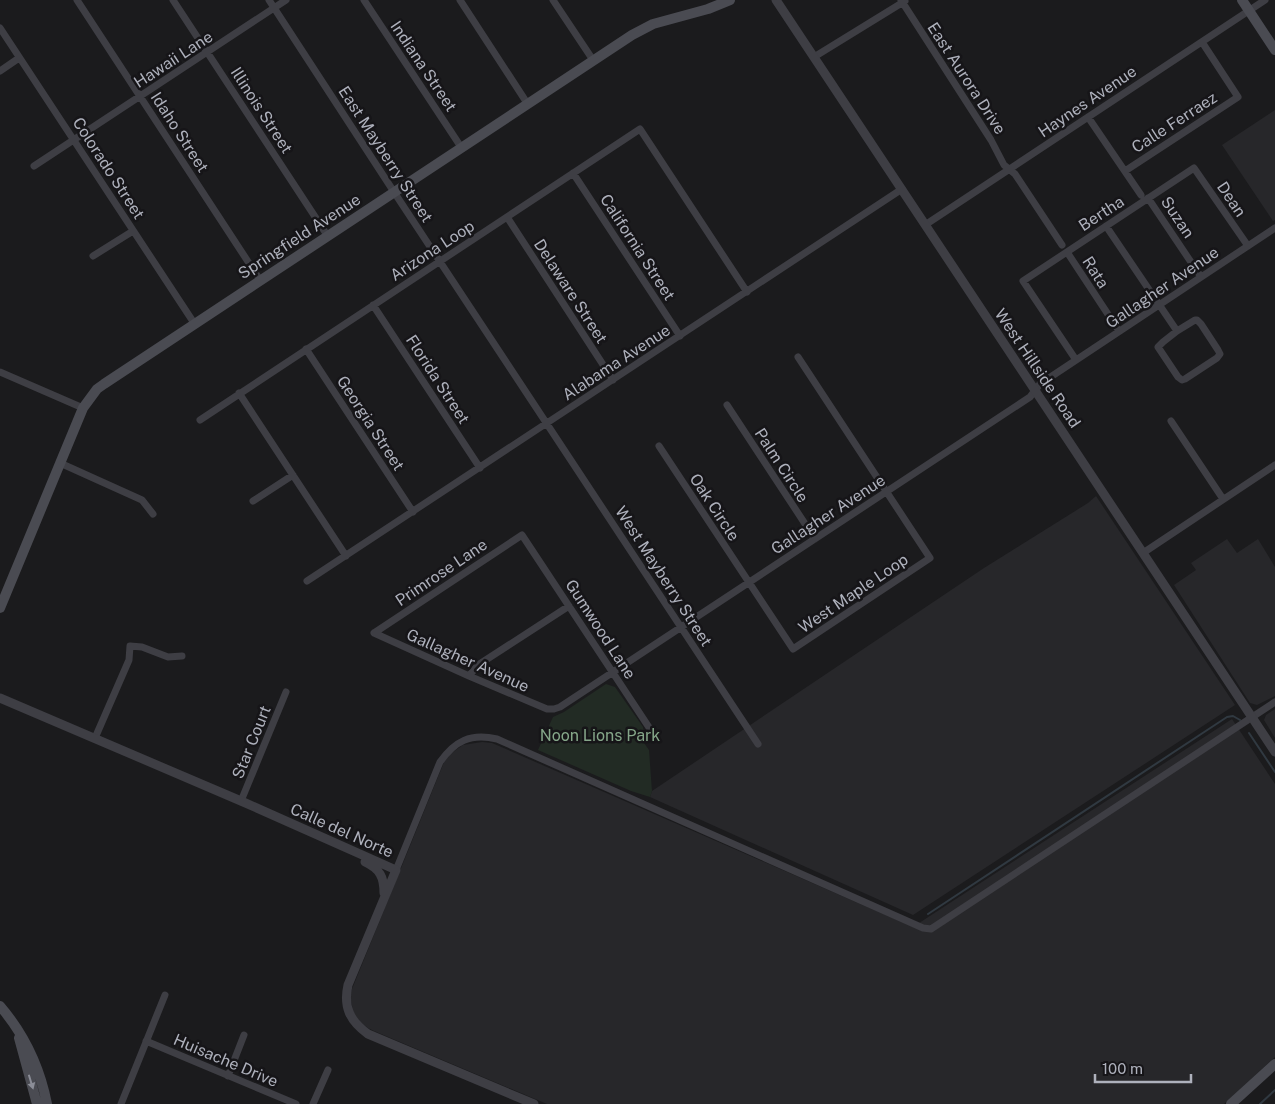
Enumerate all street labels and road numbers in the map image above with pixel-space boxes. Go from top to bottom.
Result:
street label: Indiana Street [386,17,461,115]
street label: East Aurora Drive [923,19,1010,138]
street label: Hawaii Lane [130,27,216,92]
street label: Haynes Avenue [1035,62,1140,141]
street label: Illinois Street [227,64,296,157]
street label: East Mayberry Street [334,83,437,226]
street label: Calle Ferraez [1128,88,1221,157]
street label: Idaho Street [147,89,212,176]
street label: Colorado Street [69,114,149,223]
street label: Dean [1213,178,1250,220]
street label: Springfield Avenue [235,190,364,283]
street label: California Street [596,191,679,304]
street label: Bertha [1075,192,1127,235]
street label: Suzan [1157,193,1198,242]
street label: Arizona Loop [387,216,478,285]
street label: Delaware Street [530,236,611,347]
street label: Gallagher Avenue [1102,243,1222,332]
street label: Rata [1078,253,1113,292]
street label: West Hillside Road [991,305,1084,431]
street label: Alabama Avenue [559,320,674,404]
street label: Florida Street [402,331,473,427]
street label: Georgia Street [333,372,408,474]
street label: Palm Circle [751,425,813,506]
street label: Oak Circle [686,470,743,545]
street label: Gallagher Avenue [768,470,889,558]
street label: West Mayberry Street [611,503,716,650]
street label: Primrose Lane [392,535,491,610]
street label: West Maple Loop [795,550,912,637]
street label: Gumwood Lane [561,576,640,683]
street label: Gallagher Avenue [404,625,532,696]
street label: Star Court [228,703,275,782]
street label: Calle del Norte [287,799,396,862]
street label: Huisache Drive [171,1030,281,1091]

